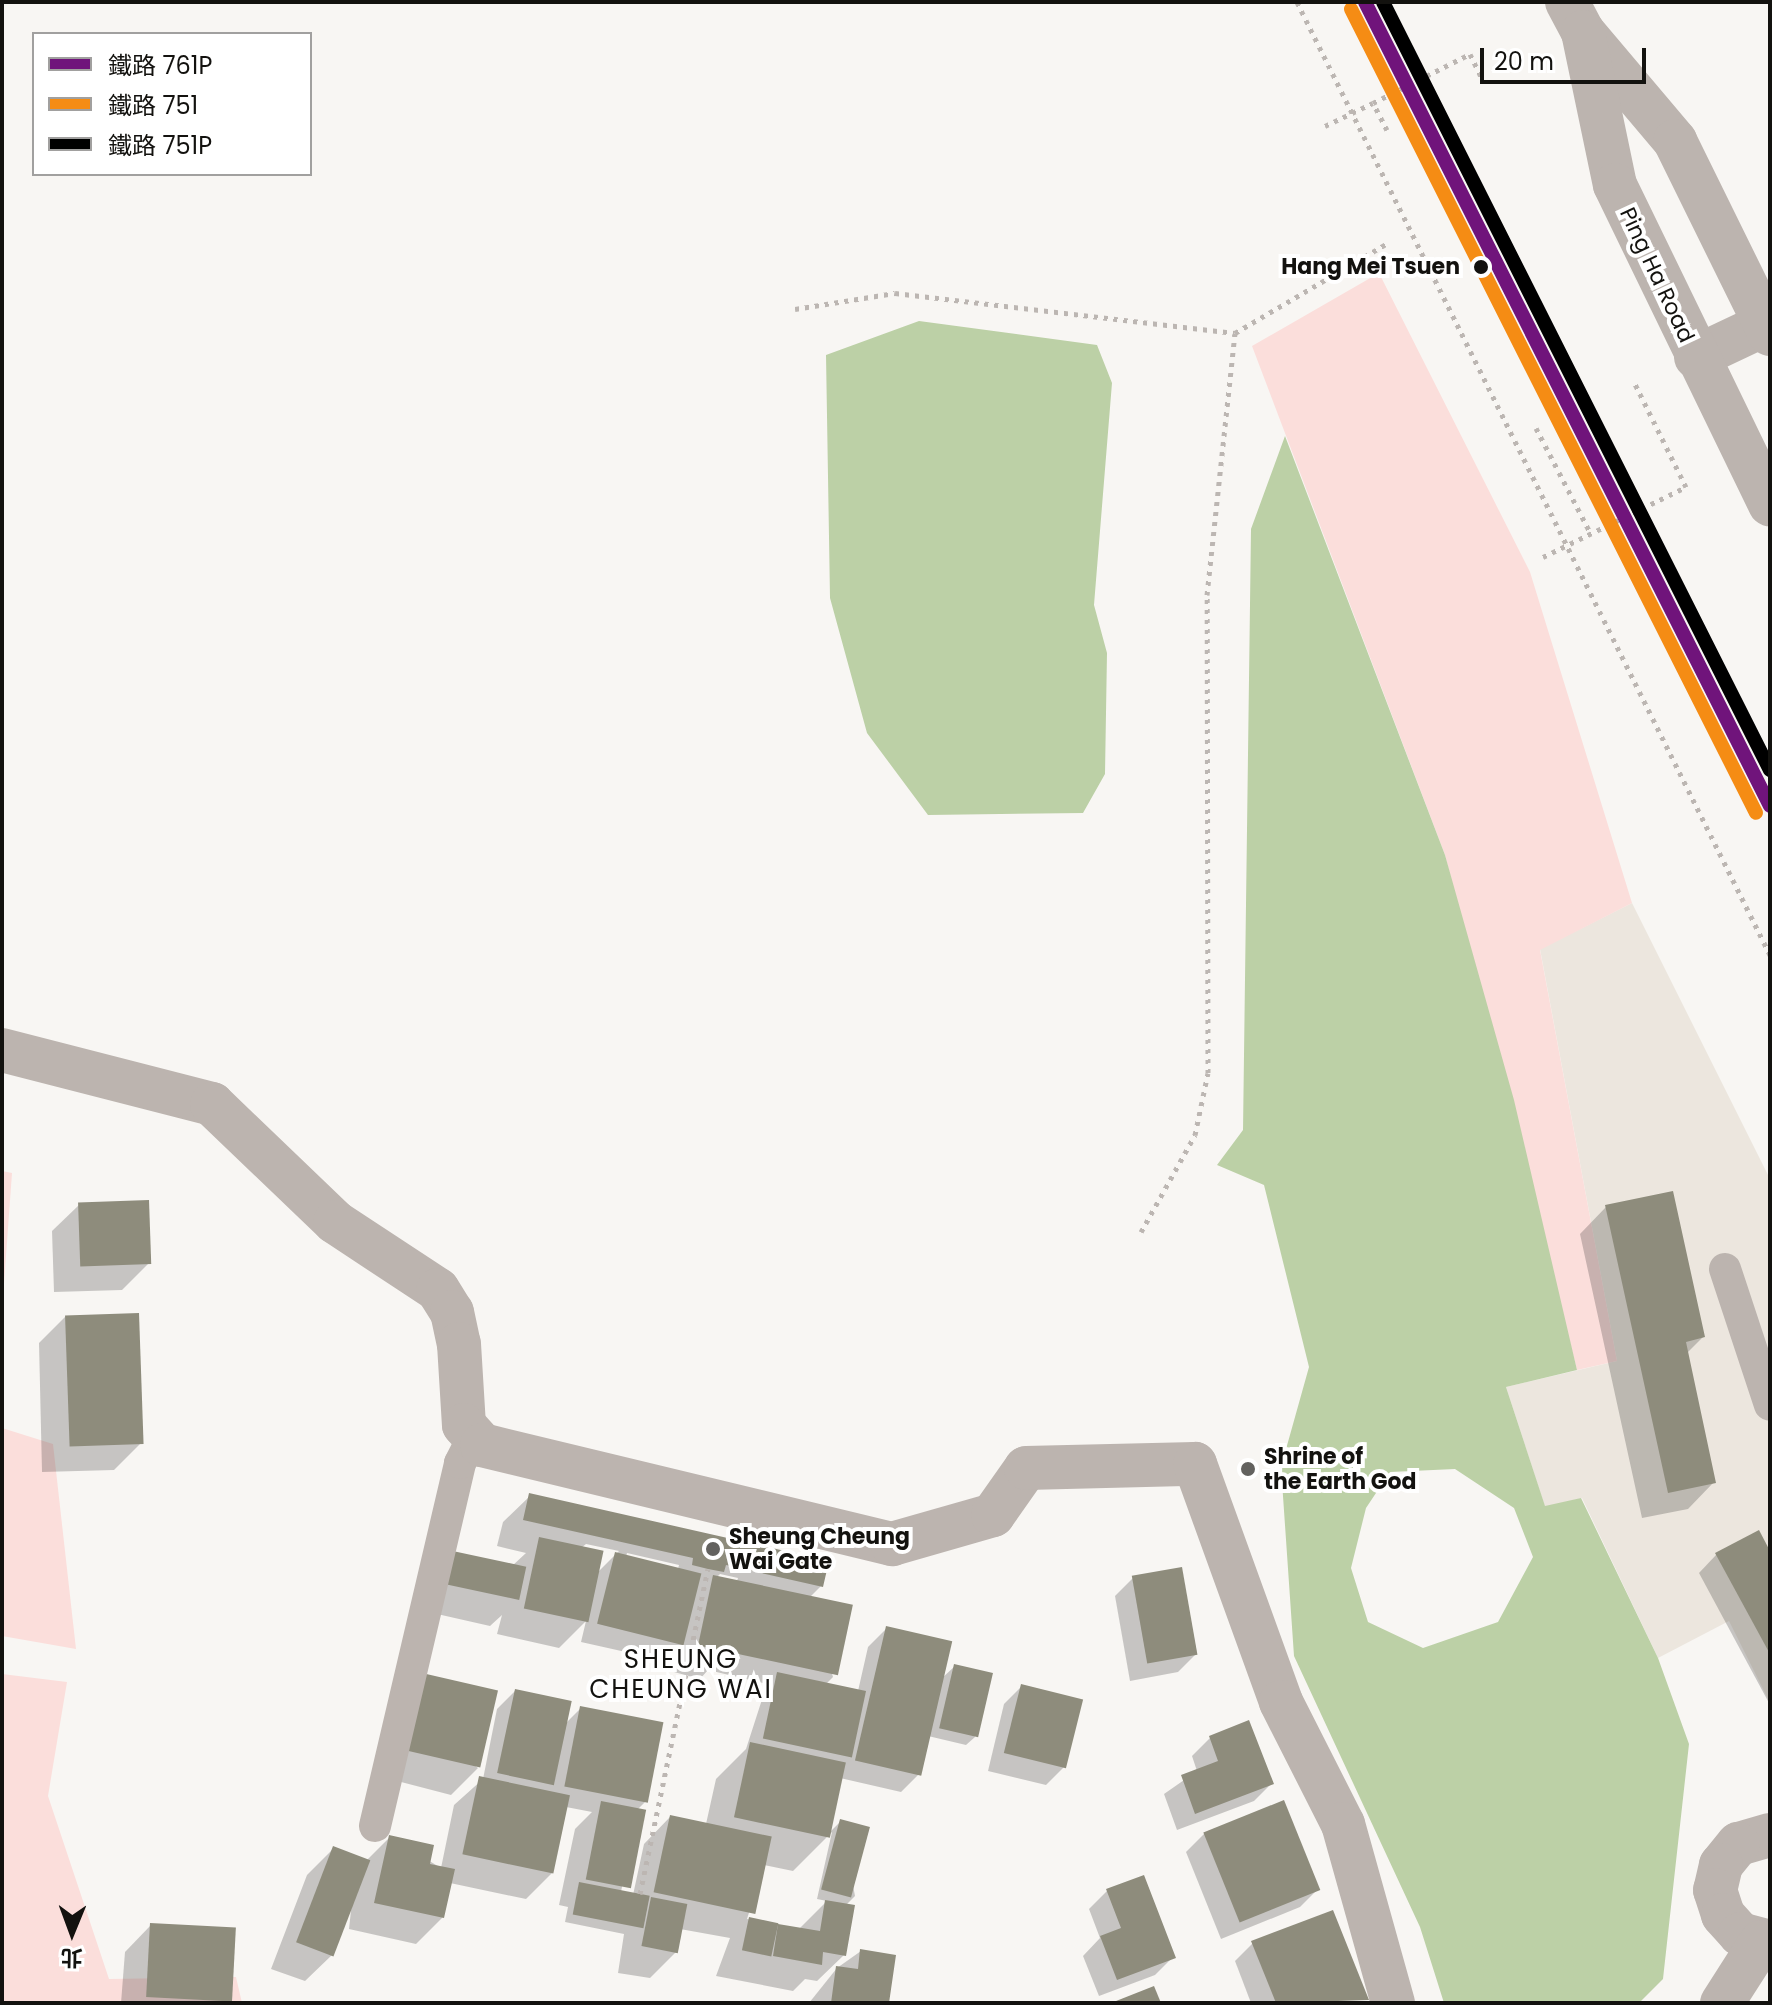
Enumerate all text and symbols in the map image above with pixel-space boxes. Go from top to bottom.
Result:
legend [32,32,312,176]
scale bar [1484,32,1650,82]
text: 20 m [1494,45,1554,78]
text: 鐵路 761P [108,49,212,82]
text: 鐵路 751 [108,89,198,122]
text: 鐵路 751P [108,129,212,162]
street label: Ping Ha Road [1614,203,1700,347]
marker: Hang Mei Tsuen [1467,253,1495,281]
place label: Hang Mei Tsuen [1281,254,1460,280]
place label: Shrine of the Earth God [1264,1443,1416,1494]
marker: Shrine of the Earth God [1239,1460,1257,1478]
place label: Sheung Cheung Wai Gate [729,1523,910,1574]
marker: Sheung Cheung Wai Gate [704,1540,722,1558]
district label: SHEUNG CHEUNG WAI [589,1644,773,1706]
north arrow [32,1893,112,1973]
text: 北 [60,1942,83,1973]

